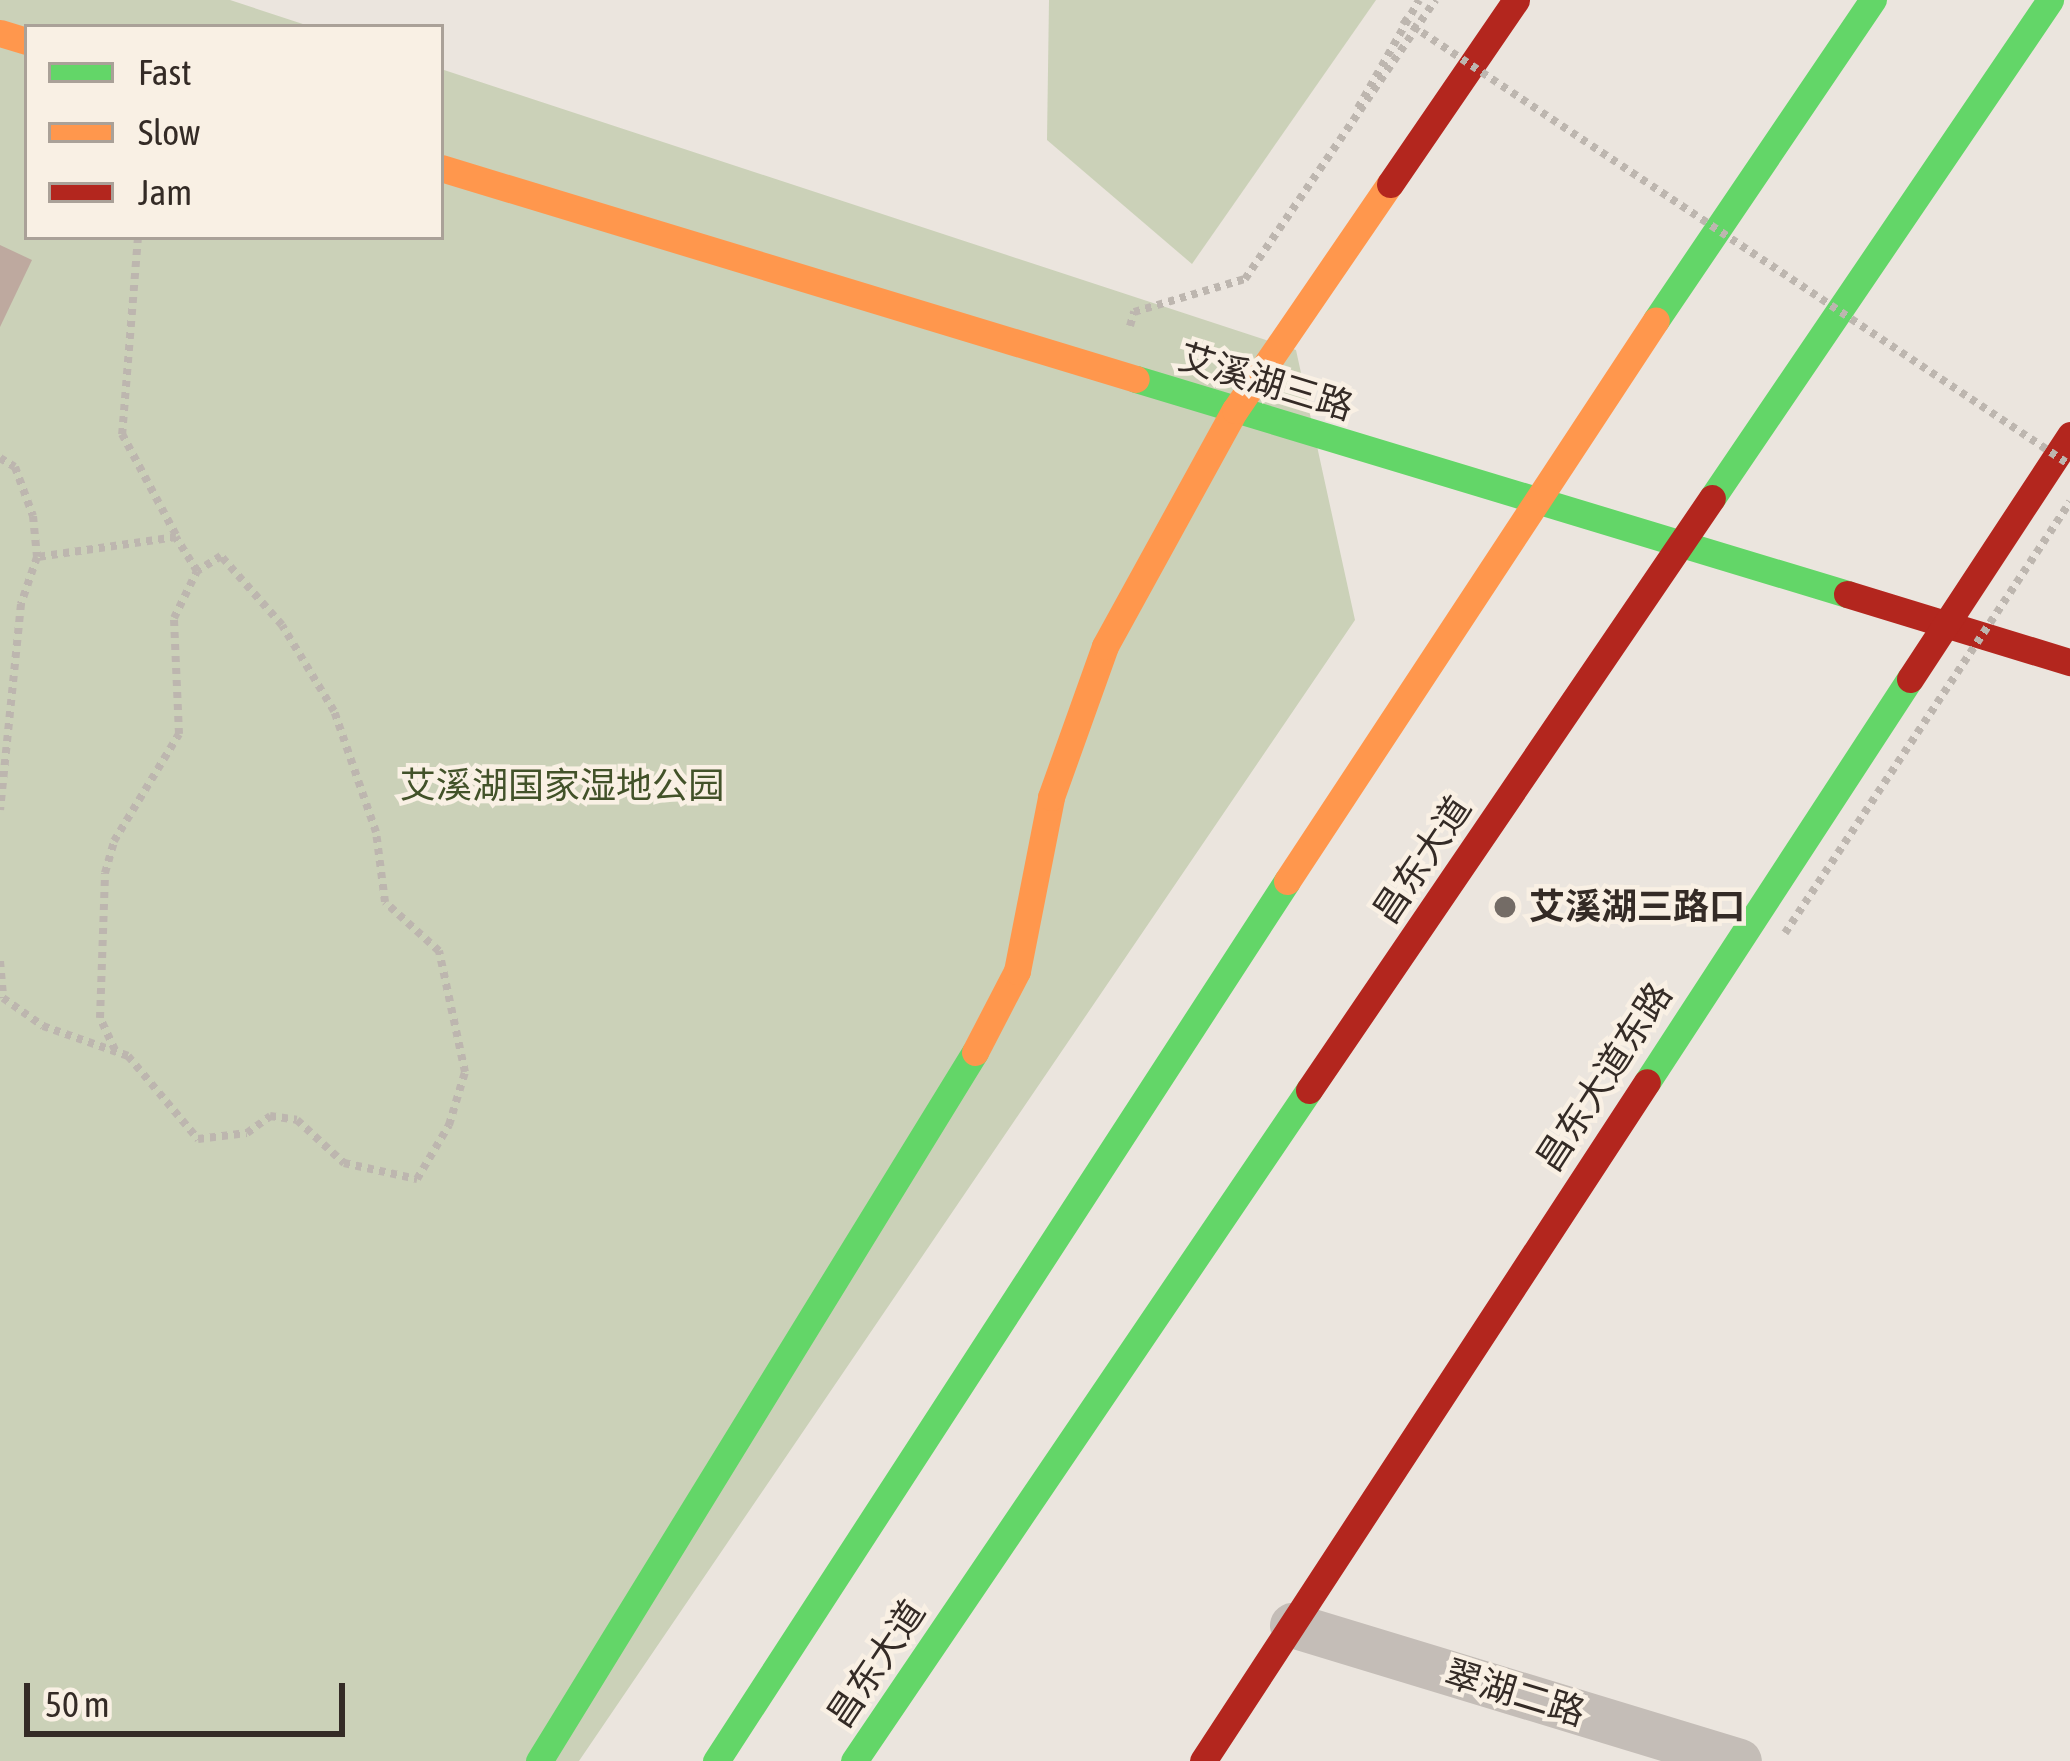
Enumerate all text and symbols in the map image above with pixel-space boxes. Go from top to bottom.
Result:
legend [24,24,444,240]
text: Fast [138,51,192,93]
text: Slow [138,111,200,153]
text: Jam [138,171,192,213]
street label: 艾溪湖三路 [1174,335,1358,429]
park label: 艾溪湖国家湿地公园 [400,764,724,808]
street label: 昌东大道 [1364,788,1480,932]
place label: 艾溪湖三路口 [1529,885,1745,929]
marker: 艾溪湖三路口 [1492,894,1518,920]
street label: 昌东大道东路 [1527,975,1681,1179]
street label: 昌东大道 [818,1592,934,1736]
street label: 翠湖二路 [1440,1651,1590,1735]
scale bar [30,1659,351,1733]
text: 50 m [45,1683,110,1725]

